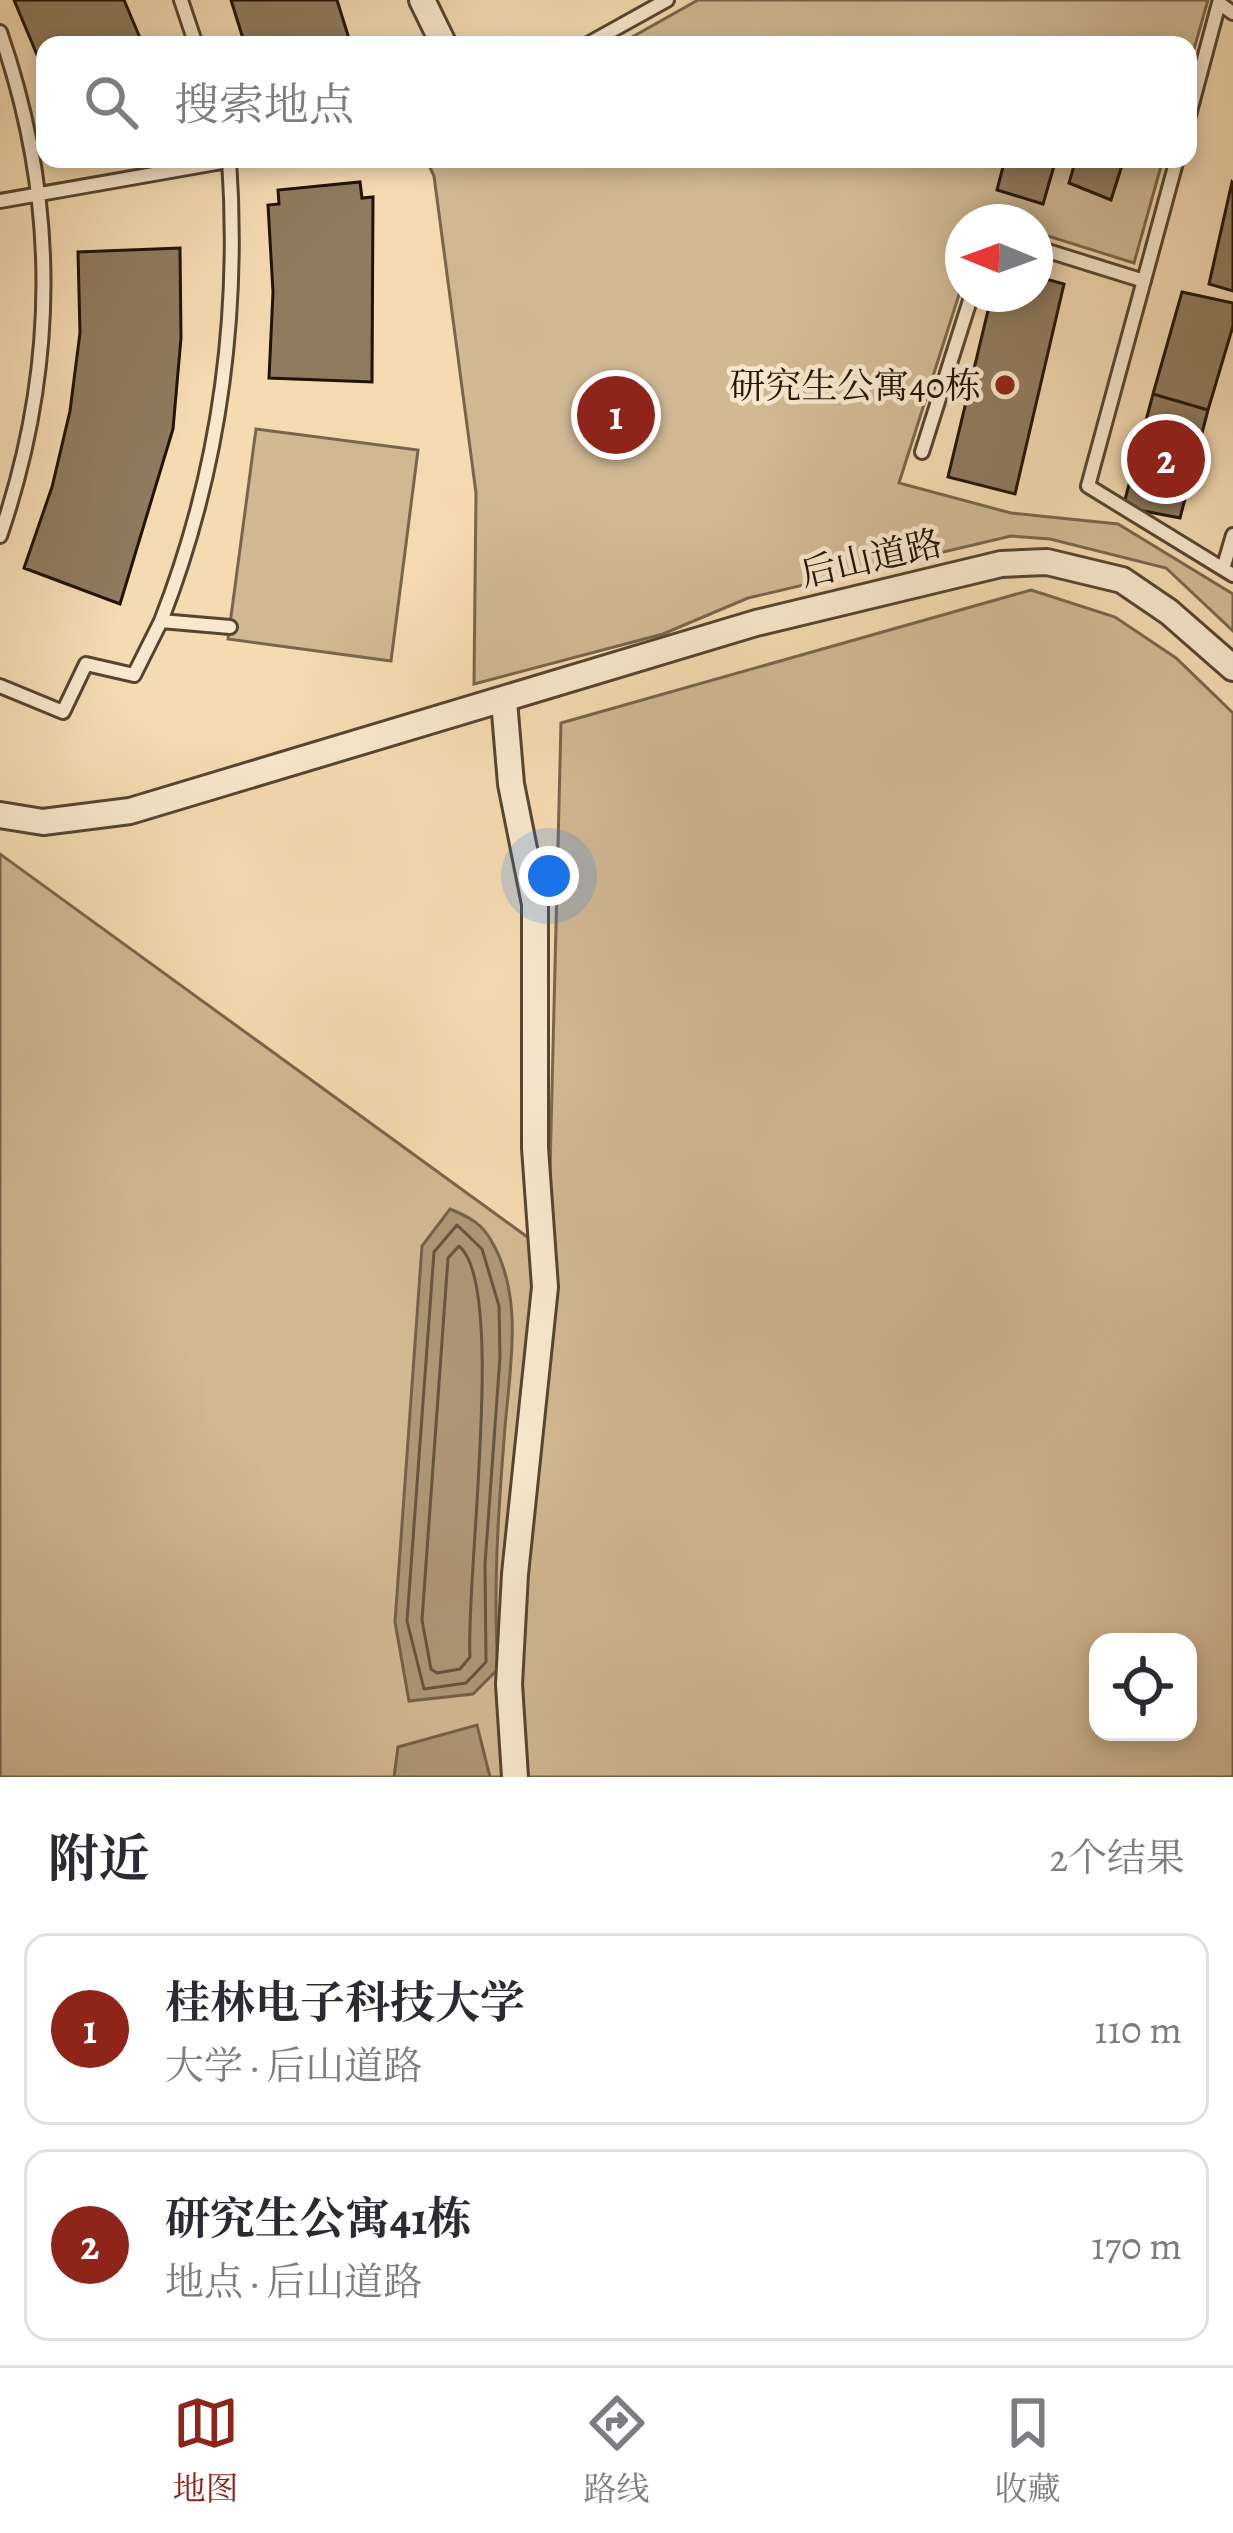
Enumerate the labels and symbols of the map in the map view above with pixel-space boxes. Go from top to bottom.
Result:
north arrow [945,204,1053,312]
place label: 研究生公寓40栋 [730,361,981,410]
pin: 1 [577,370,655,460]
marker: 研究生公寓40栋 [992,372,1018,398]
pin: 2 [1127,414,1205,504]
street label: 后山道路 [795,518,947,598]
your location [519,846,579,906]

